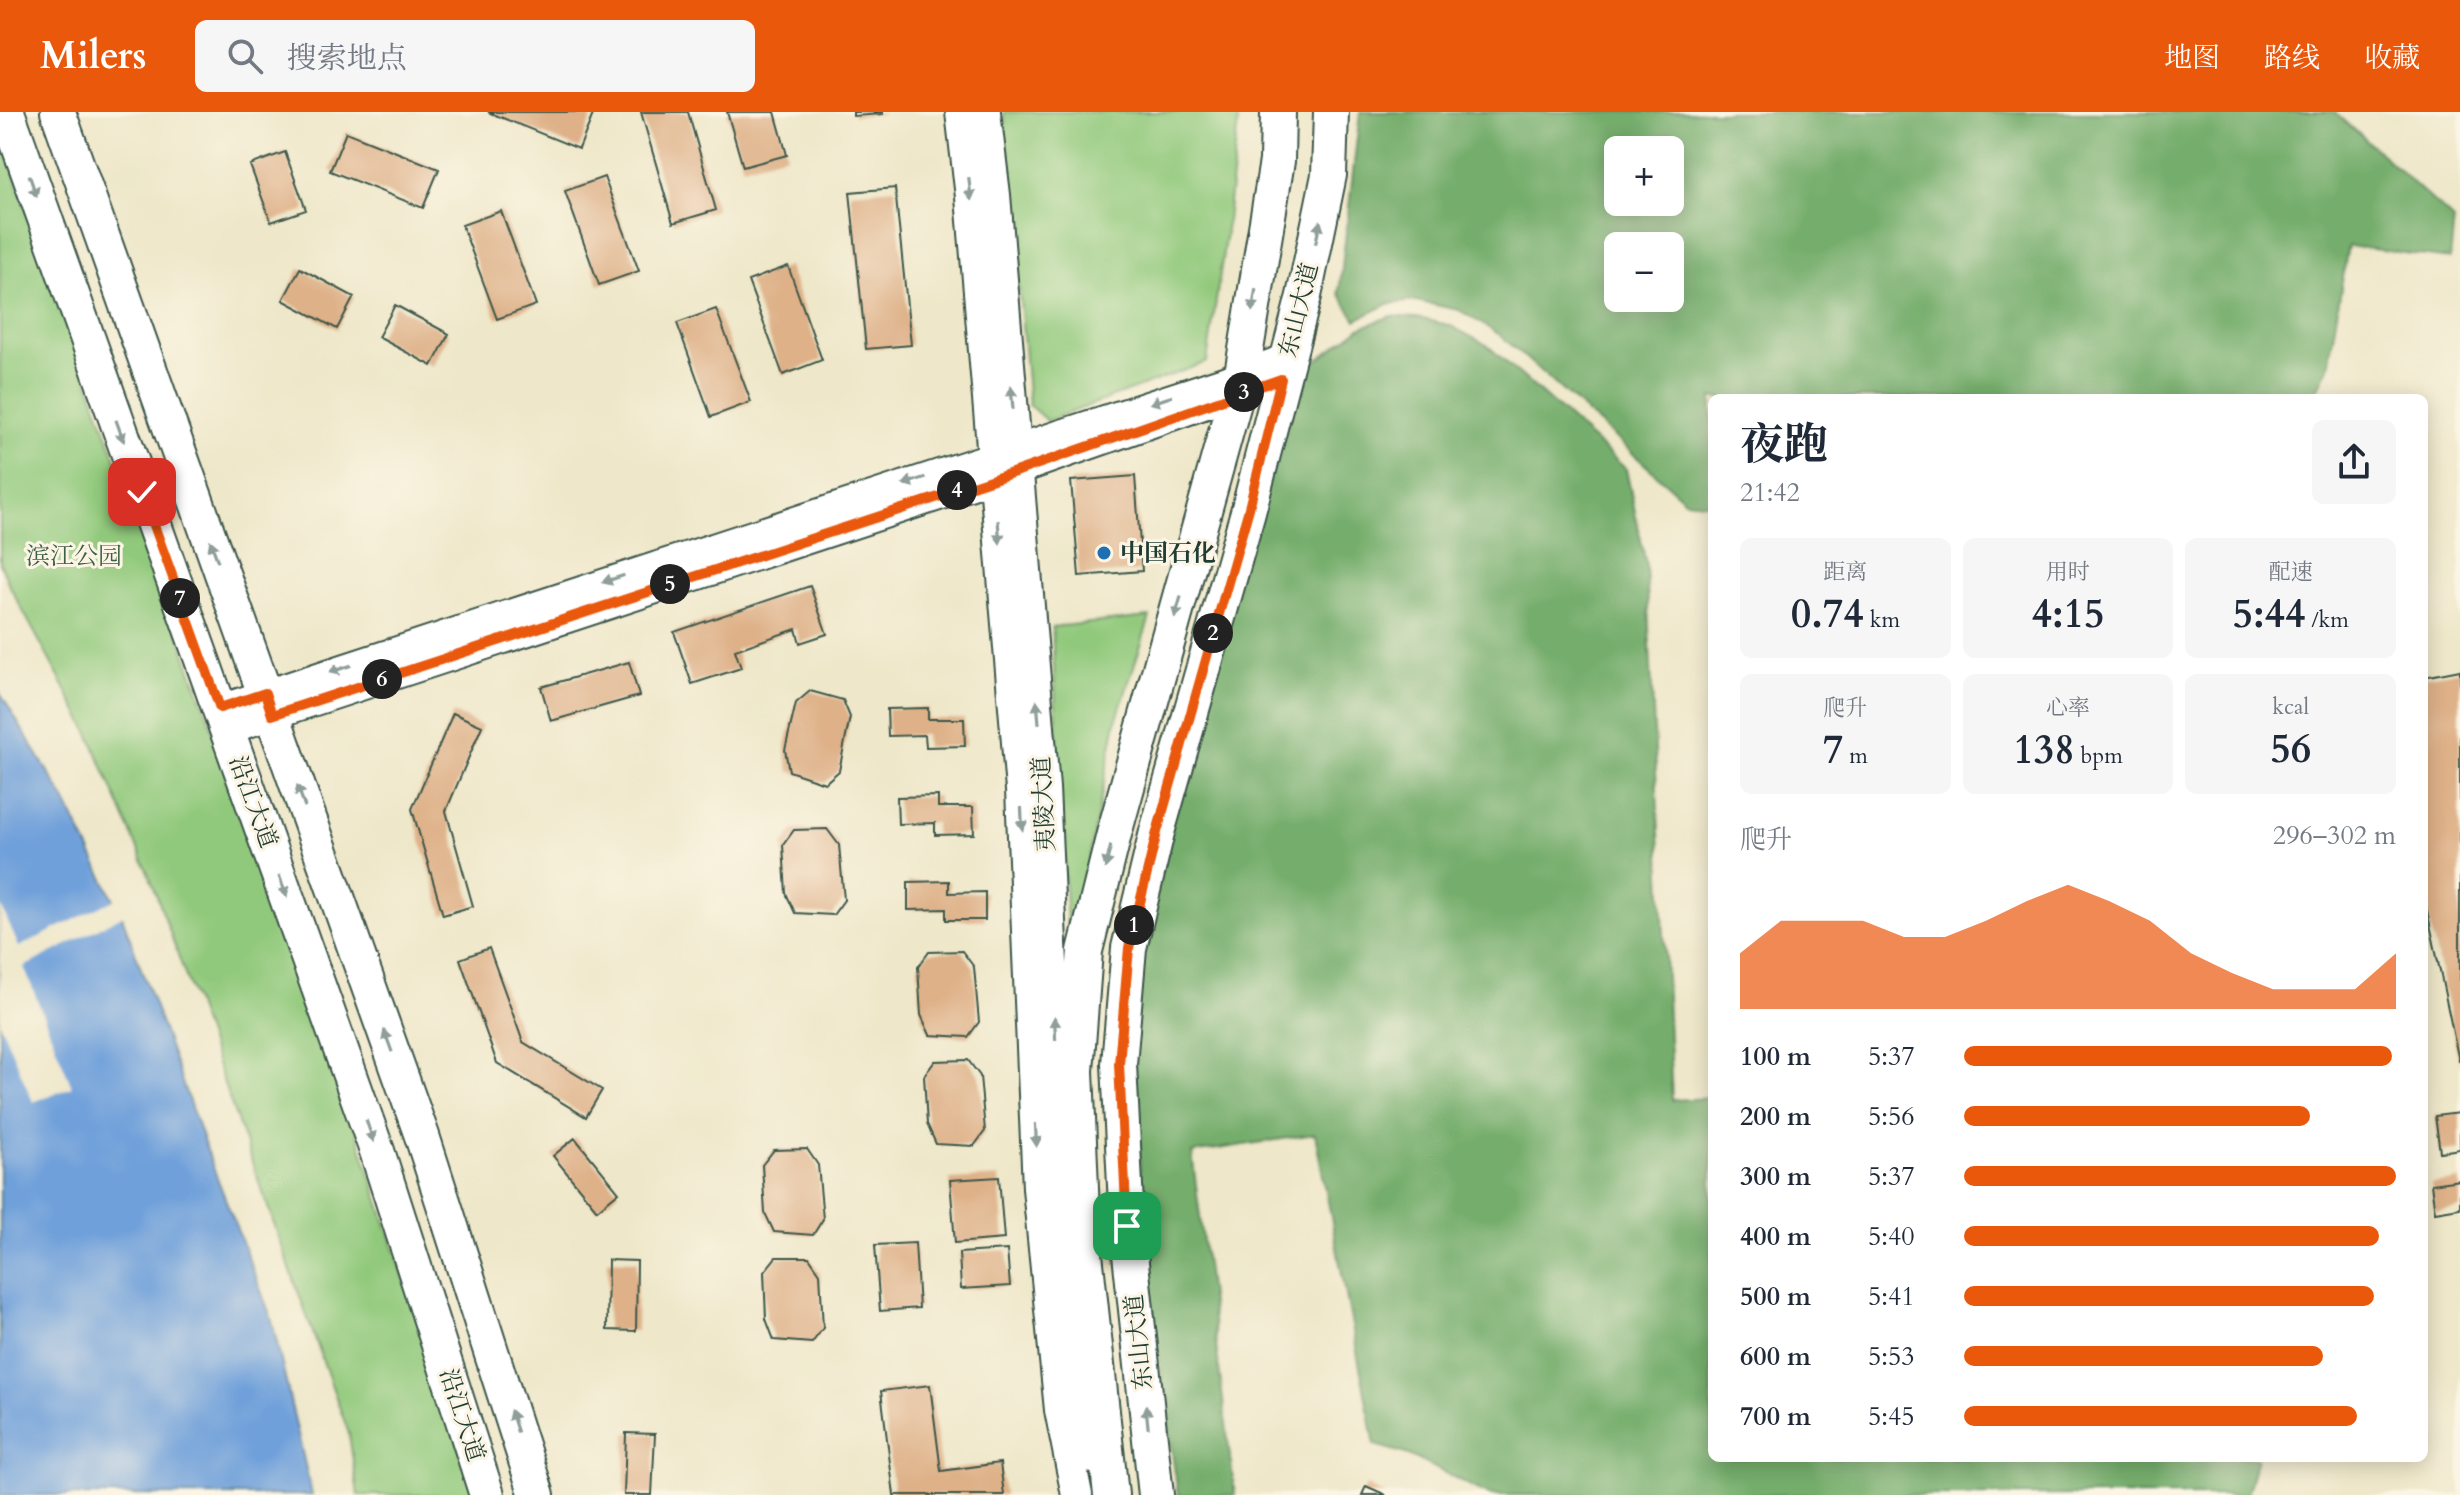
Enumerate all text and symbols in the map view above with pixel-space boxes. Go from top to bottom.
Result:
search box [195,20,755,92]
text: Milers [40,30,147,82]
icon: search [223,34,267,78]
text: 搜索地点 [287,38,407,79]
text: 地图 [2164,39,2220,77]
text: 路线 [2264,39,2320,77]
text: 收藏 [2364,39,2420,77]
map controls [1604,136,1684,312]
button: + [1604,136,1684,216]
one-way arrow [28,174,40,198]
one-way arrow [964,177,977,202]
one-way arrow [1312,219,1324,244]
button: − [1604,232,1684,312]
street label: 东山大道 [1271,259,1327,361]
one-way arrow [1247,288,1260,313]
pin: 3 [1224,372,1264,412]
text: 3 [1238,377,1250,407]
one-way arrow [1005,385,1018,410]
one-way arrow [1149,395,1173,407]
text: 夜跑 [1740,415,1828,475]
one-way arrow [115,419,127,443]
button: share [2312,420,2396,504]
pin [108,458,176,526]
icon: check [120,470,164,514]
pin: 4 [937,470,977,510]
one-way arrow [901,475,925,488]
text: 4 [951,475,963,505]
text: 21:42 [1740,475,1800,510]
one-way arrow [993,520,1006,545]
place label: 中国石化 [1120,537,1216,570]
one-way arrow [207,539,219,563]
park label: 滨江公园 [26,540,122,573]
marker: 中国石化 [1095,544,1113,562]
text: 距离 [1823,557,1867,587]
text: 用时 [2046,557,2090,587]
text: 配速 [2269,557,2313,587]
pin: 5 [650,564,690,604]
text: 5 [664,569,676,599]
one-way arrow [601,574,625,586]
pin: 7 [160,578,200,618]
text: 7 [174,583,186,613]
text: 0.74 [1791,587,1864,642]
text: 4:15 [2031,587,2105,642]
text: 5:44 [2232,587,2305,642]
one-way arrow [1171,595,1184,619]
text: km [1864,605,1900,635]
text: /km [2305,605,2349,635]
pin: 2 [1193,613,1233,653]
text: 2 [1207,618,1219,648]
pin: 6 [362,659,402,699]
one-way arrow [327,663,351,675]
text: 6 [376,664,388,694]
text: kcal [2272,692,2309,722]
text: 爬升 [1823,693,1867,723]
text: 心率 [2046,693,2090,723]
one-way arrow [1031,699,1044,724]
text: 56 [2270,722,2311,777]
text: 7 [1823,723,1843,778]
text: 138 [2013,723,2075,778]
text: m [1843,741,1868,771]
text: bpm [2075,741,2123,771]
street label: 沿江大道 [221,751,285,853]
street label: 夷陵大道 [1025,755,1063,853]
one-way arrow [294,784,307,808]
one-way arrow [1015,807,1028,832]
text: 296–302 m [2273,818,2396,853]
text: 爬升 [1740,822,1792,857]
one-way arrow [1101,845,1114,870]
one-way arrow [277,875,290,899]
pin: 1 [1114,905,1154,945]
text: 1 [1128,910,1140,940]
one-way arrow [1048,1015,1061,1040]
one-way arrow [382,1029,394,1053]
text: 100 m [1740,1039,1811,1074]
text: 5:37 [1868,1039,1915,1074]
text: 200 m [1740,1099,1811,1134]
text: 5:56 [1868,1099,1915,1134]
one-way arrow [364,1120,377,1144]
one-way arrow [1029,1123,1042,1148]
text: 300 m [1740,1159,1811,1194]
text: 5:37 [1868,1159,1915,1194]
pin [1093,1192,1161,1260]
icon: arrive [1105,1204,1149,1248]
text: 400 m [1740,1219,1811,1254]
text: 5:40 [1868,1219,1915,1254]
text: 500 m [1740,1279,1811,1314]
text: 5:41 [1868,1279,1915,1314]
street label: 东山大道 [1118,1293,1160,1391]
text: 600 m [1740,1339,1811,1374]
text: 5:53 [1868,1339,1915,1374]
street label: 沿江大道 [431,1364,493,1466]
text: 700 m [1740,1399,1811,1434]
text: 5:45 [1868,1399,1915,1434]
one-way arrow [1141,1405,1154,1430]
one-way arrow [507,1408,519,1432]

